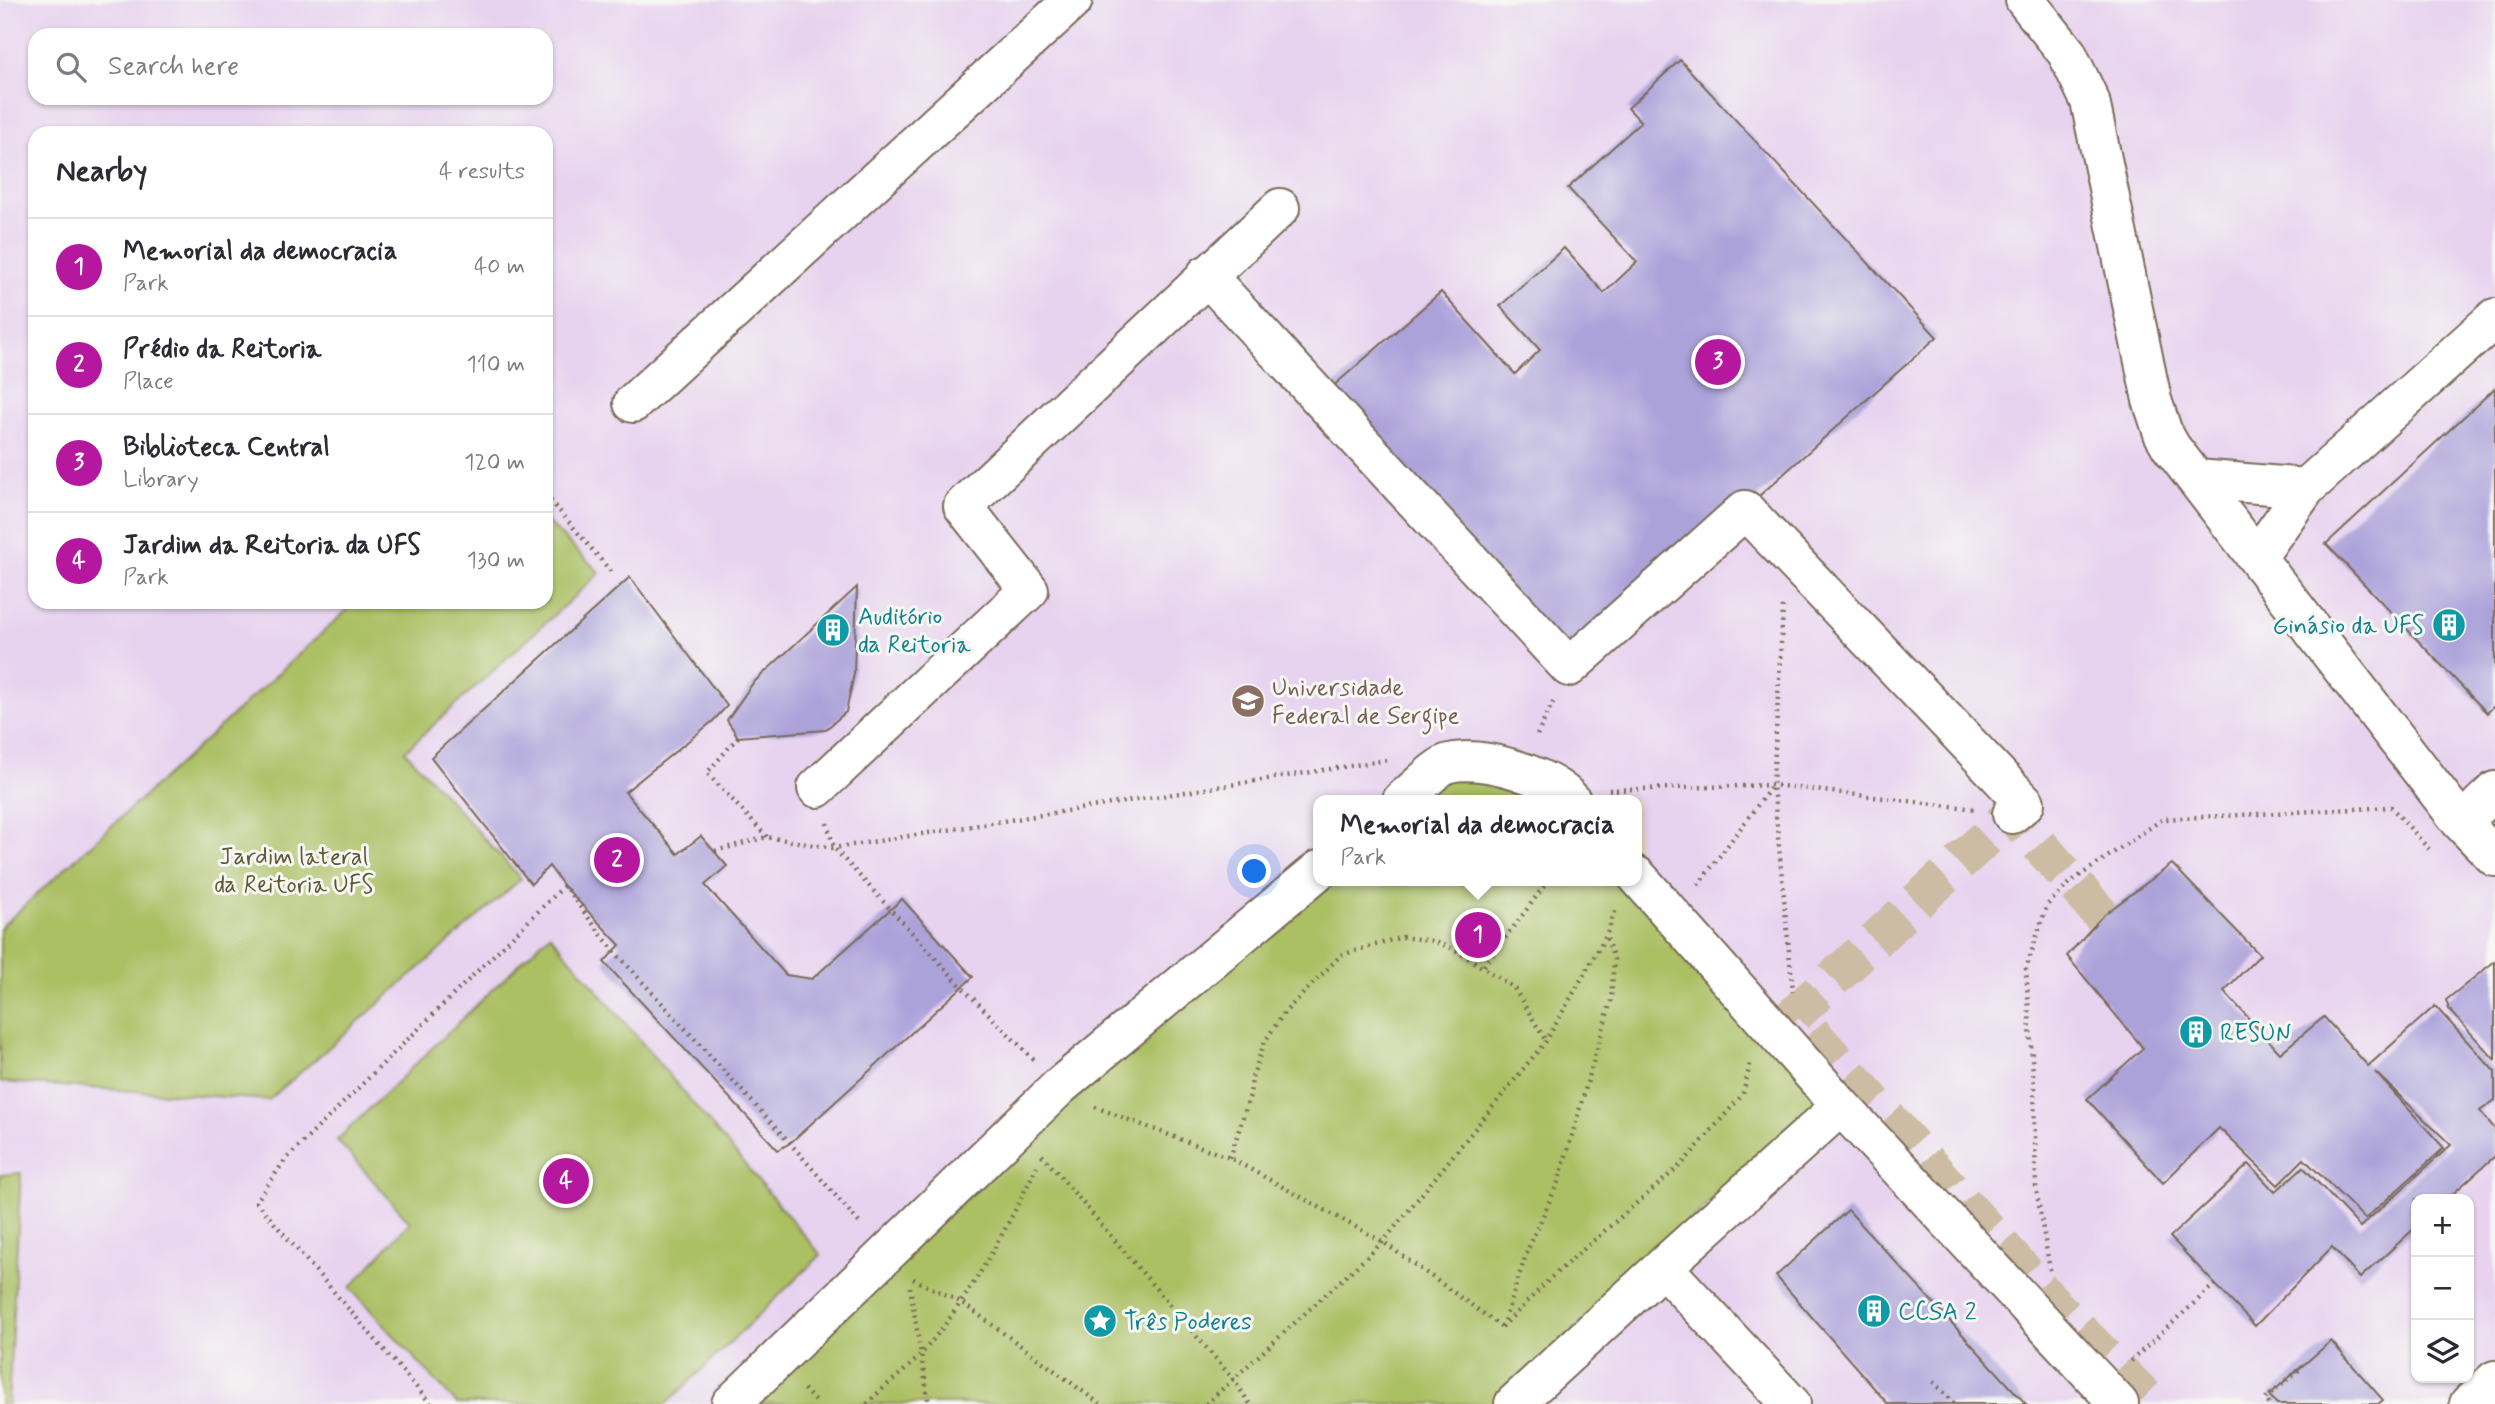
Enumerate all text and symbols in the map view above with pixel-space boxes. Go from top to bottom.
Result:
search box [28,28,553,105]
icon: search [52,48,90,86]
text: Search here [108,50,239,84]
text: Nearby [56,152,147,191]
text: 4 results [439,157,525,187]
text: Memorial da democracia [123,235,397,269]
text: 1 [74,252,84,282]
text: 40 m [474,252,525,282]
text: Park [123,269,169,299]
text: Prédio da Reitoria [123,333,321,367]
pin: 3 [1695,336,1741,388]
text: 2 [73,350,85,380]
text: 110 m [466,350,525,380]
text: Place [123,367,174,397]
text: Biblioteca Central [123,431,330,465]
text: 3 [74,448,84,478]
text: 120 m [464,448,525,478]
text: Library [123,465,199,495]
text: Jardim da Reitoria da UFS [123,529,421,563]
text: 4 [72,546,86,576]
text: 130 m [467,546,525,576]
text: Park [123,563,169,593]
place label: Auditório da Reitoria [858,602,971,661]
building icon: Ginásio da UFS [2430,606,2468,644]
building icon: Auditório da Reitoria [814,611,852,649]
place label: Ginásio da UFS [2272,611,2424,642]
place label: Universidade Federal de Sergipe [1272,673,1460,735]
school or university icon: Universidade Federal de Sergipe [1229,682,1267,720]
popup [1313,795,1642,886]
text: Memorial da democracia [1340,809,1615,843]
pin: 2 [594,834,640,886]
park label: Jardim lateral da Reitoria UFS [214,842,374,901]
text: Park [1340,843,1386,873]
your location [1237,854,1271,888]
pin: 1 [1455,909,1501,961]
building icon: RESUN [2177,1013,2215,1051]
place label: RESUN [2220,1018,2292,1049]
pin: 4 [543,1155,589,1207]
map controls [2411,1194,2474,1383]
button: + [2411,1194,2474,1257]
button: − [2411,1257,2474,1320]
building icon: CCSA 2 [1855,1292,1893,1330]
place label: CCSA 2 [1898,1297,1977,1328]
place icon: Três Poderes [1081,1302,1119,1340]
place label: Três Poderes [1124,1307,1252,1338]
button: layers [2411,1320,2474,1383]

